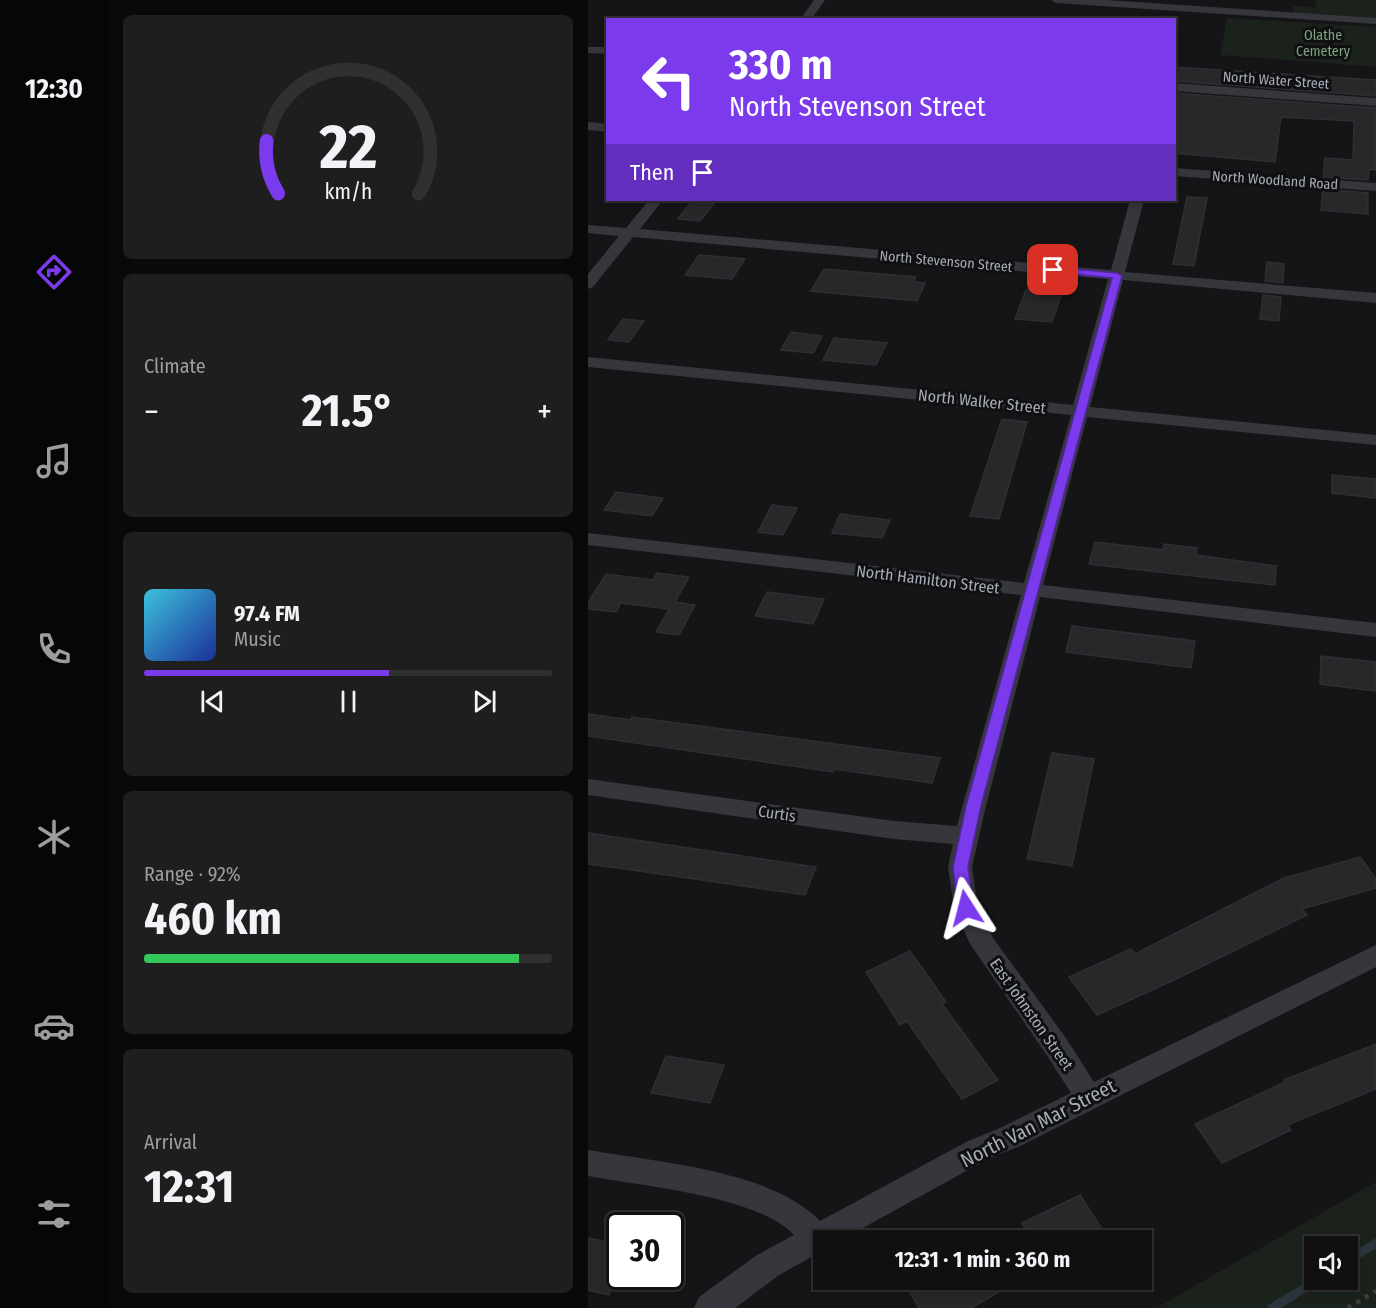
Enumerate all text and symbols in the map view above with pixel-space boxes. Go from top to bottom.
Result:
park label: Olathe Cemetery [1296,27,1351,60]
text: 330 m [729,40,832,90]
icon: left [630,42,708,120]
street label: North Water Street [1222,68,1330,93]
text: 12:30 [25,73,83,105]
text: North Stevenson Street [729,91,986,123]
text: 22 [318,110,377,185]
icon: arrive [686,156,719,189]
text: Then [630,159,674,186]
street label: North Woodland Road [1211,168,1339,193]
text: km/h [324,179,372,205]
pin [1027,244,1078,295]
street label: North Stevenson Street [879,247,1013,276]
icon: directions [33,251,75,293]
icon: arrive [1036,253,1069,286]
text: Climate [144,354,206,378]
text: 21.5° [302,384,394,438]
street label: North Walker Street [917,385,1048,418]
text: − [144,392,159,432]
text: + [537,392,552,432]
icon: music [33,440,75,482]
street label: North Hamilton Street [855,561,1001,598]
text: 97.4 FM [234,600,300,627]
text: Music [234,627,281,651]
icon: phone [33,628,75,670]
icon: previous [196,685,229,718]
icon: pause [332,685,365,718]
icon: next [468,685,501,718]
street label: Curtis [757,801,797,826]
icon: climate [33,816,75,858]
text: Range · 92% [144,862,241,886]
position arrow [934,876,998,940]
text: 460 km [144,892,282,946]
street label: East Johnston Street [986,955,1078,1075]
icon: car [33,1005,75,1047]
street label: North Van Mar Street [956,1073,1120,1172]
text: Arrival [144,1130,197,1154]
text: 12:31 [144,1160,234,1214]
icon: filters [33,1193,75,1235]
speed limit sign: 30 [606,1212,684,1290]
map controls [1304,1236,1358,1290]
button: sound [1304,1236,1358,1290]
text: 12:31 · 1 min · 360 m [895,1246,1070,1273]

